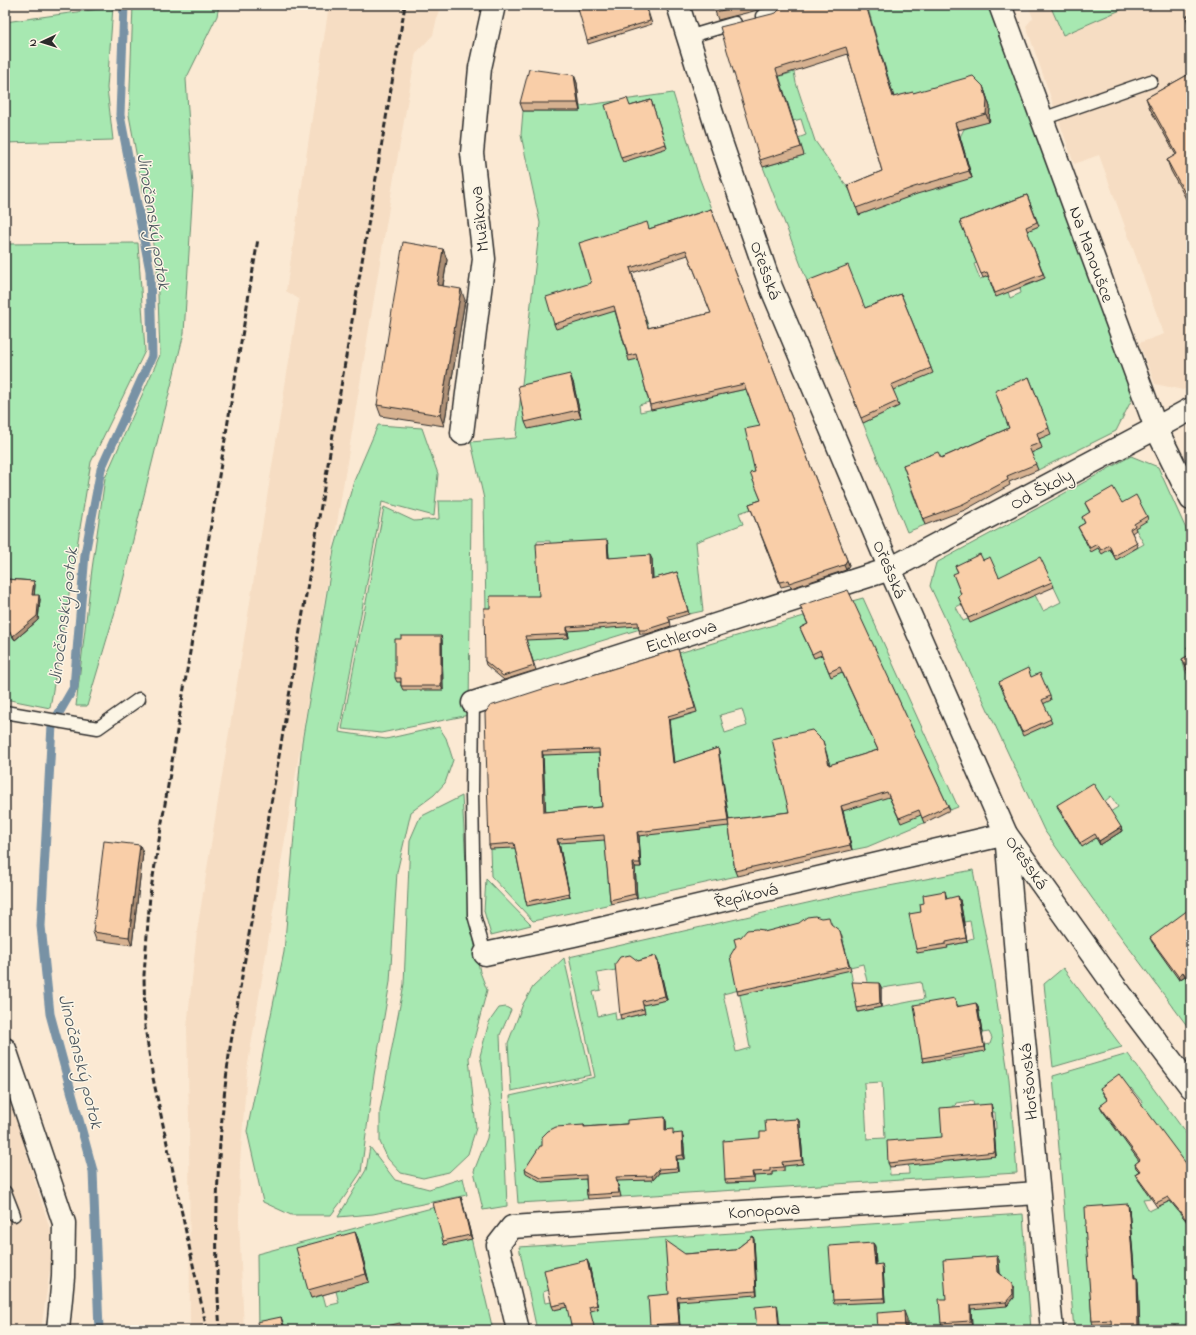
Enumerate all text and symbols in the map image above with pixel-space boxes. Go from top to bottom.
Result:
north arrow [22,22,62,62]
text: N [25,38,41,47]
water label: Jinočanský potok [128,151,177,292]
street label: Muzikova [465,185,497,253]
street label: Na Manoušce [1061,203,1120,307]
street label: Ořešská [742,238,787,304]
street label: Od Školy [1006,463,1078,518]
street label: Ořešská [864,537,912,603]
water label: Jinočanský potok [43,546,86,686]
street label: Eichlerova [643,614,721,662]
street label: Ořešská [997,831,1053,896]
street label: Řepíková [712,877,781,917]
water label: Jinočanský potok [50,992,109,1132]
street label: Horšovská [1014,1042,1046,1121]
street label: Konopova [727,1197,801,1227]

